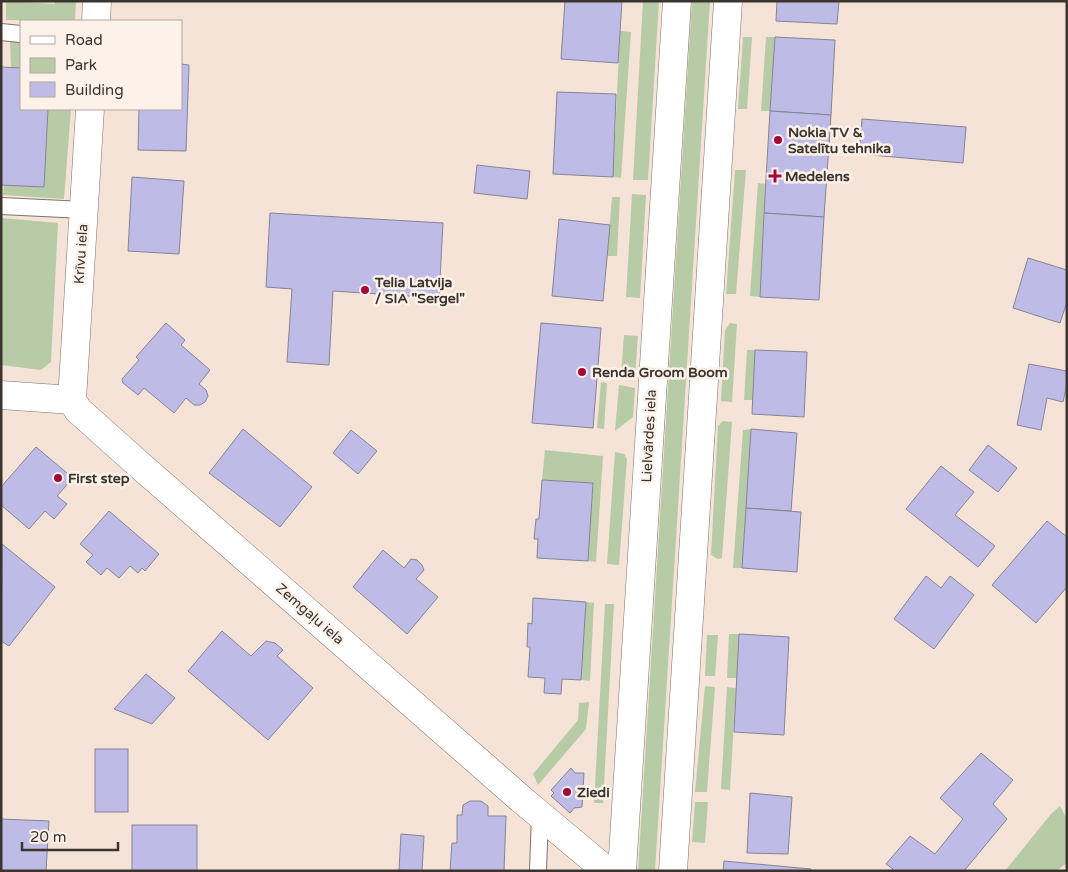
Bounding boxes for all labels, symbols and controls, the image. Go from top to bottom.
legend [20,20,182,110]
text: Road [65,31,103,49]
text: Park [65,56,97,74]
text: Building [65,81,124,99]
place label: Nokia TV & Satelītu tehnika [788,124,891,157]
marker: Nokia TV & Satelītu tehnika [772,134,784,146]
place label: Medelens [785,168,850,185]
marker: Medelens [769,170,781,182]
street label: Krīvu iela [70,223,92,285]
place label: Telia Latvija / SIA "Sergel" [374,274,465,307]
marker: Telia Latvija / SIA "Sergel" [359,284,371,296]
place label: Renda Groom Boom [592,364,728,381]
marker: Renda Groom Boom [576,366,588,378]
street label: Lielvārdes iela [638,389,660,483]
place label: First step [68,470,130,487]
marker: First step [52,472,64,484]
street label: Zemgaļu iela [272,580,348,648]
place label: Ziedi [577,784,610,801]
marker: Ziedi [561,786,573,798]
scale bar [22,820,119,852]
text: 20 m [30,828,67,846]

